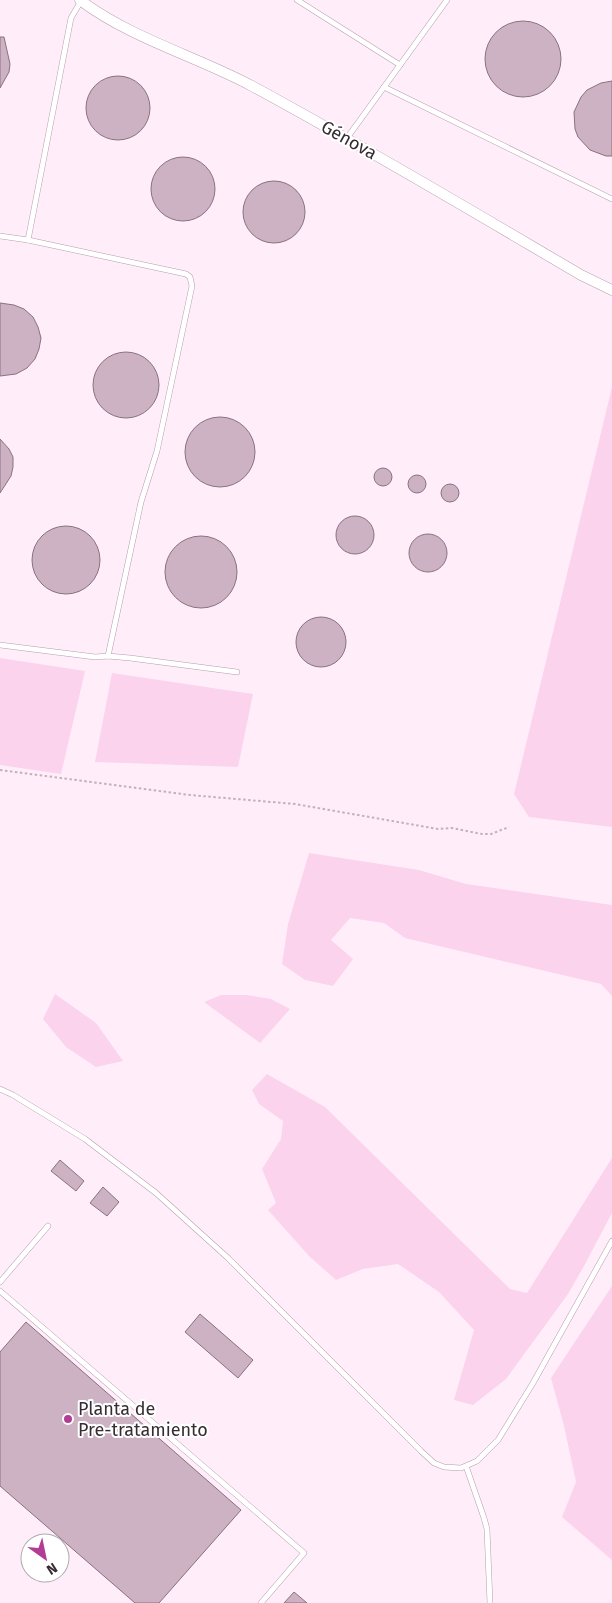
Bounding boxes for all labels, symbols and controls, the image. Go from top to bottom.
street label: Génova [317,116,381,164]
place label: Planta de Pre-tratamiento [78,1398,208,1441]
marker: Planta de Pre-tratamiento [62,1413,74,1425]
north arrow [20,1533,70,1583]
text: N [43,1559,60,1578]

